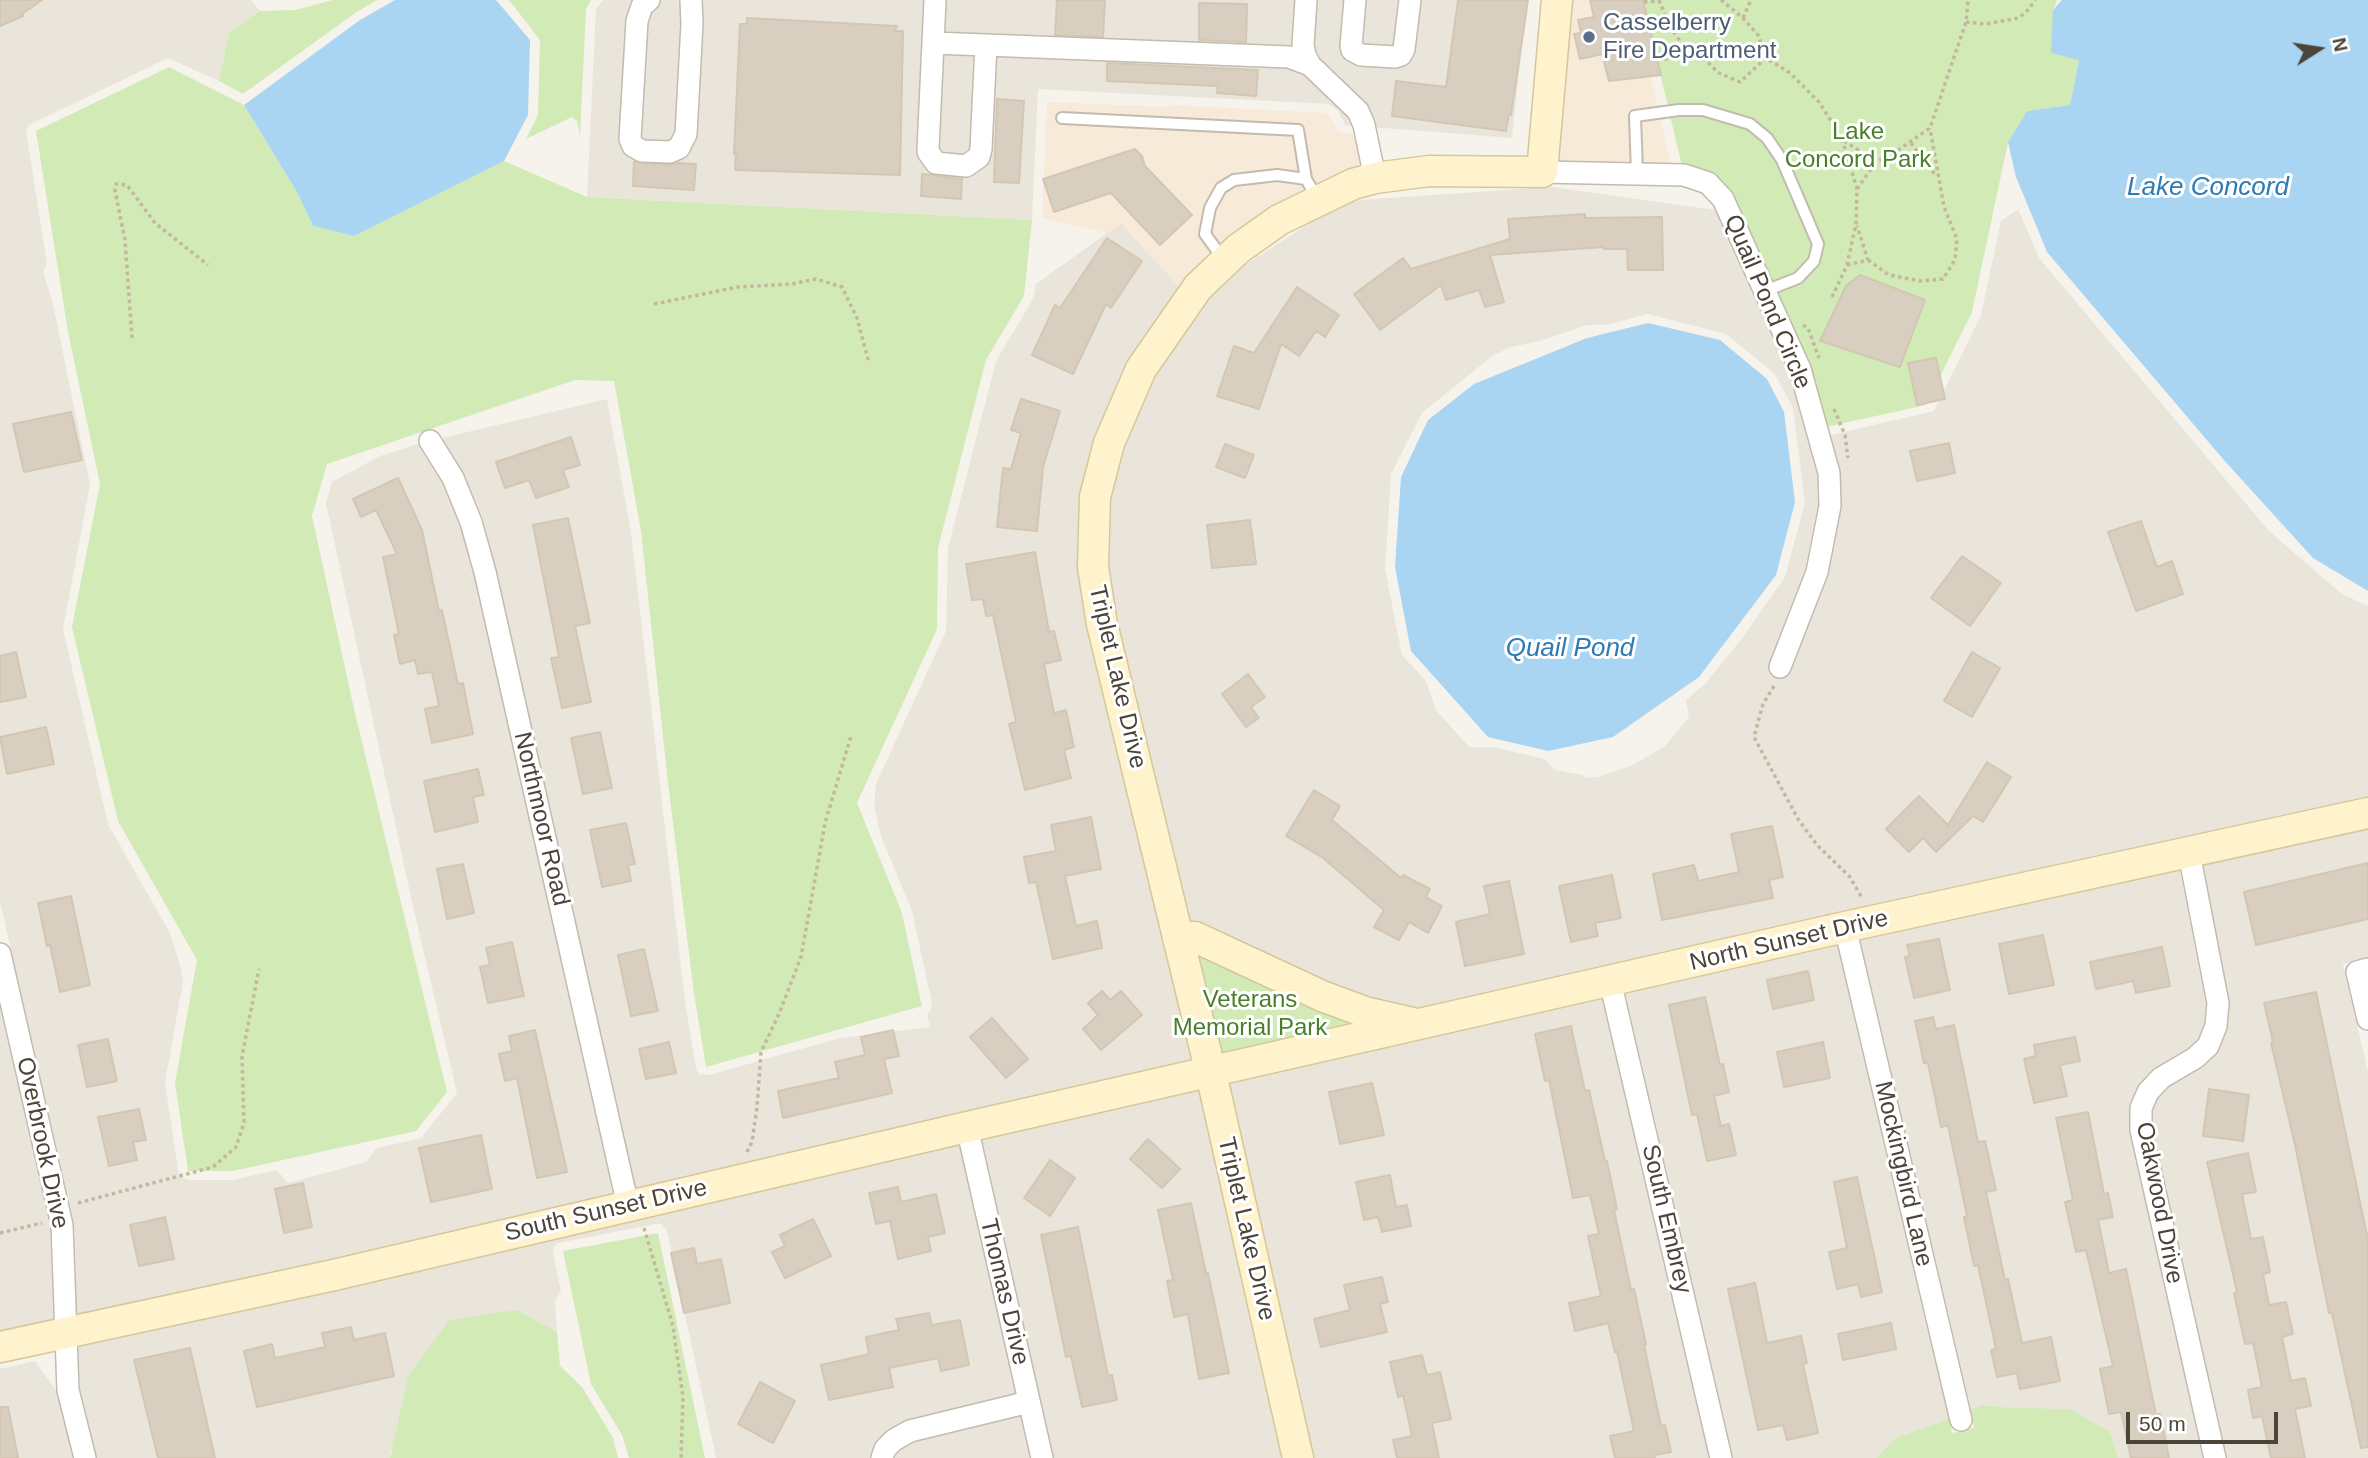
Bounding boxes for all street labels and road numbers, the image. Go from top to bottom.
street label: Quail Pond Circle [1717,210,1817,394]
street label: Triplet Lake Drive [1082,583,1152,771]
street label: Northmoor Road [507,729,575,909]
street label: North Sunset Drive [1687,904,1891,978]
street label: Overbrook Drive [10,1055,74,1231]
street label: Mockingbird Lane [1868,1078,1938,1270]
street label: Oakwood Drive [2129,1120,2189,1286]
street label: Triplet Lake Drive [1211,1135,1281,1323]
street label: South Embrey [1635,1142,1697,1296]
street label: South Sunset Drive [502,1174,710,1248]
street label: Thomas Drive [973,1216,1035,1368]

